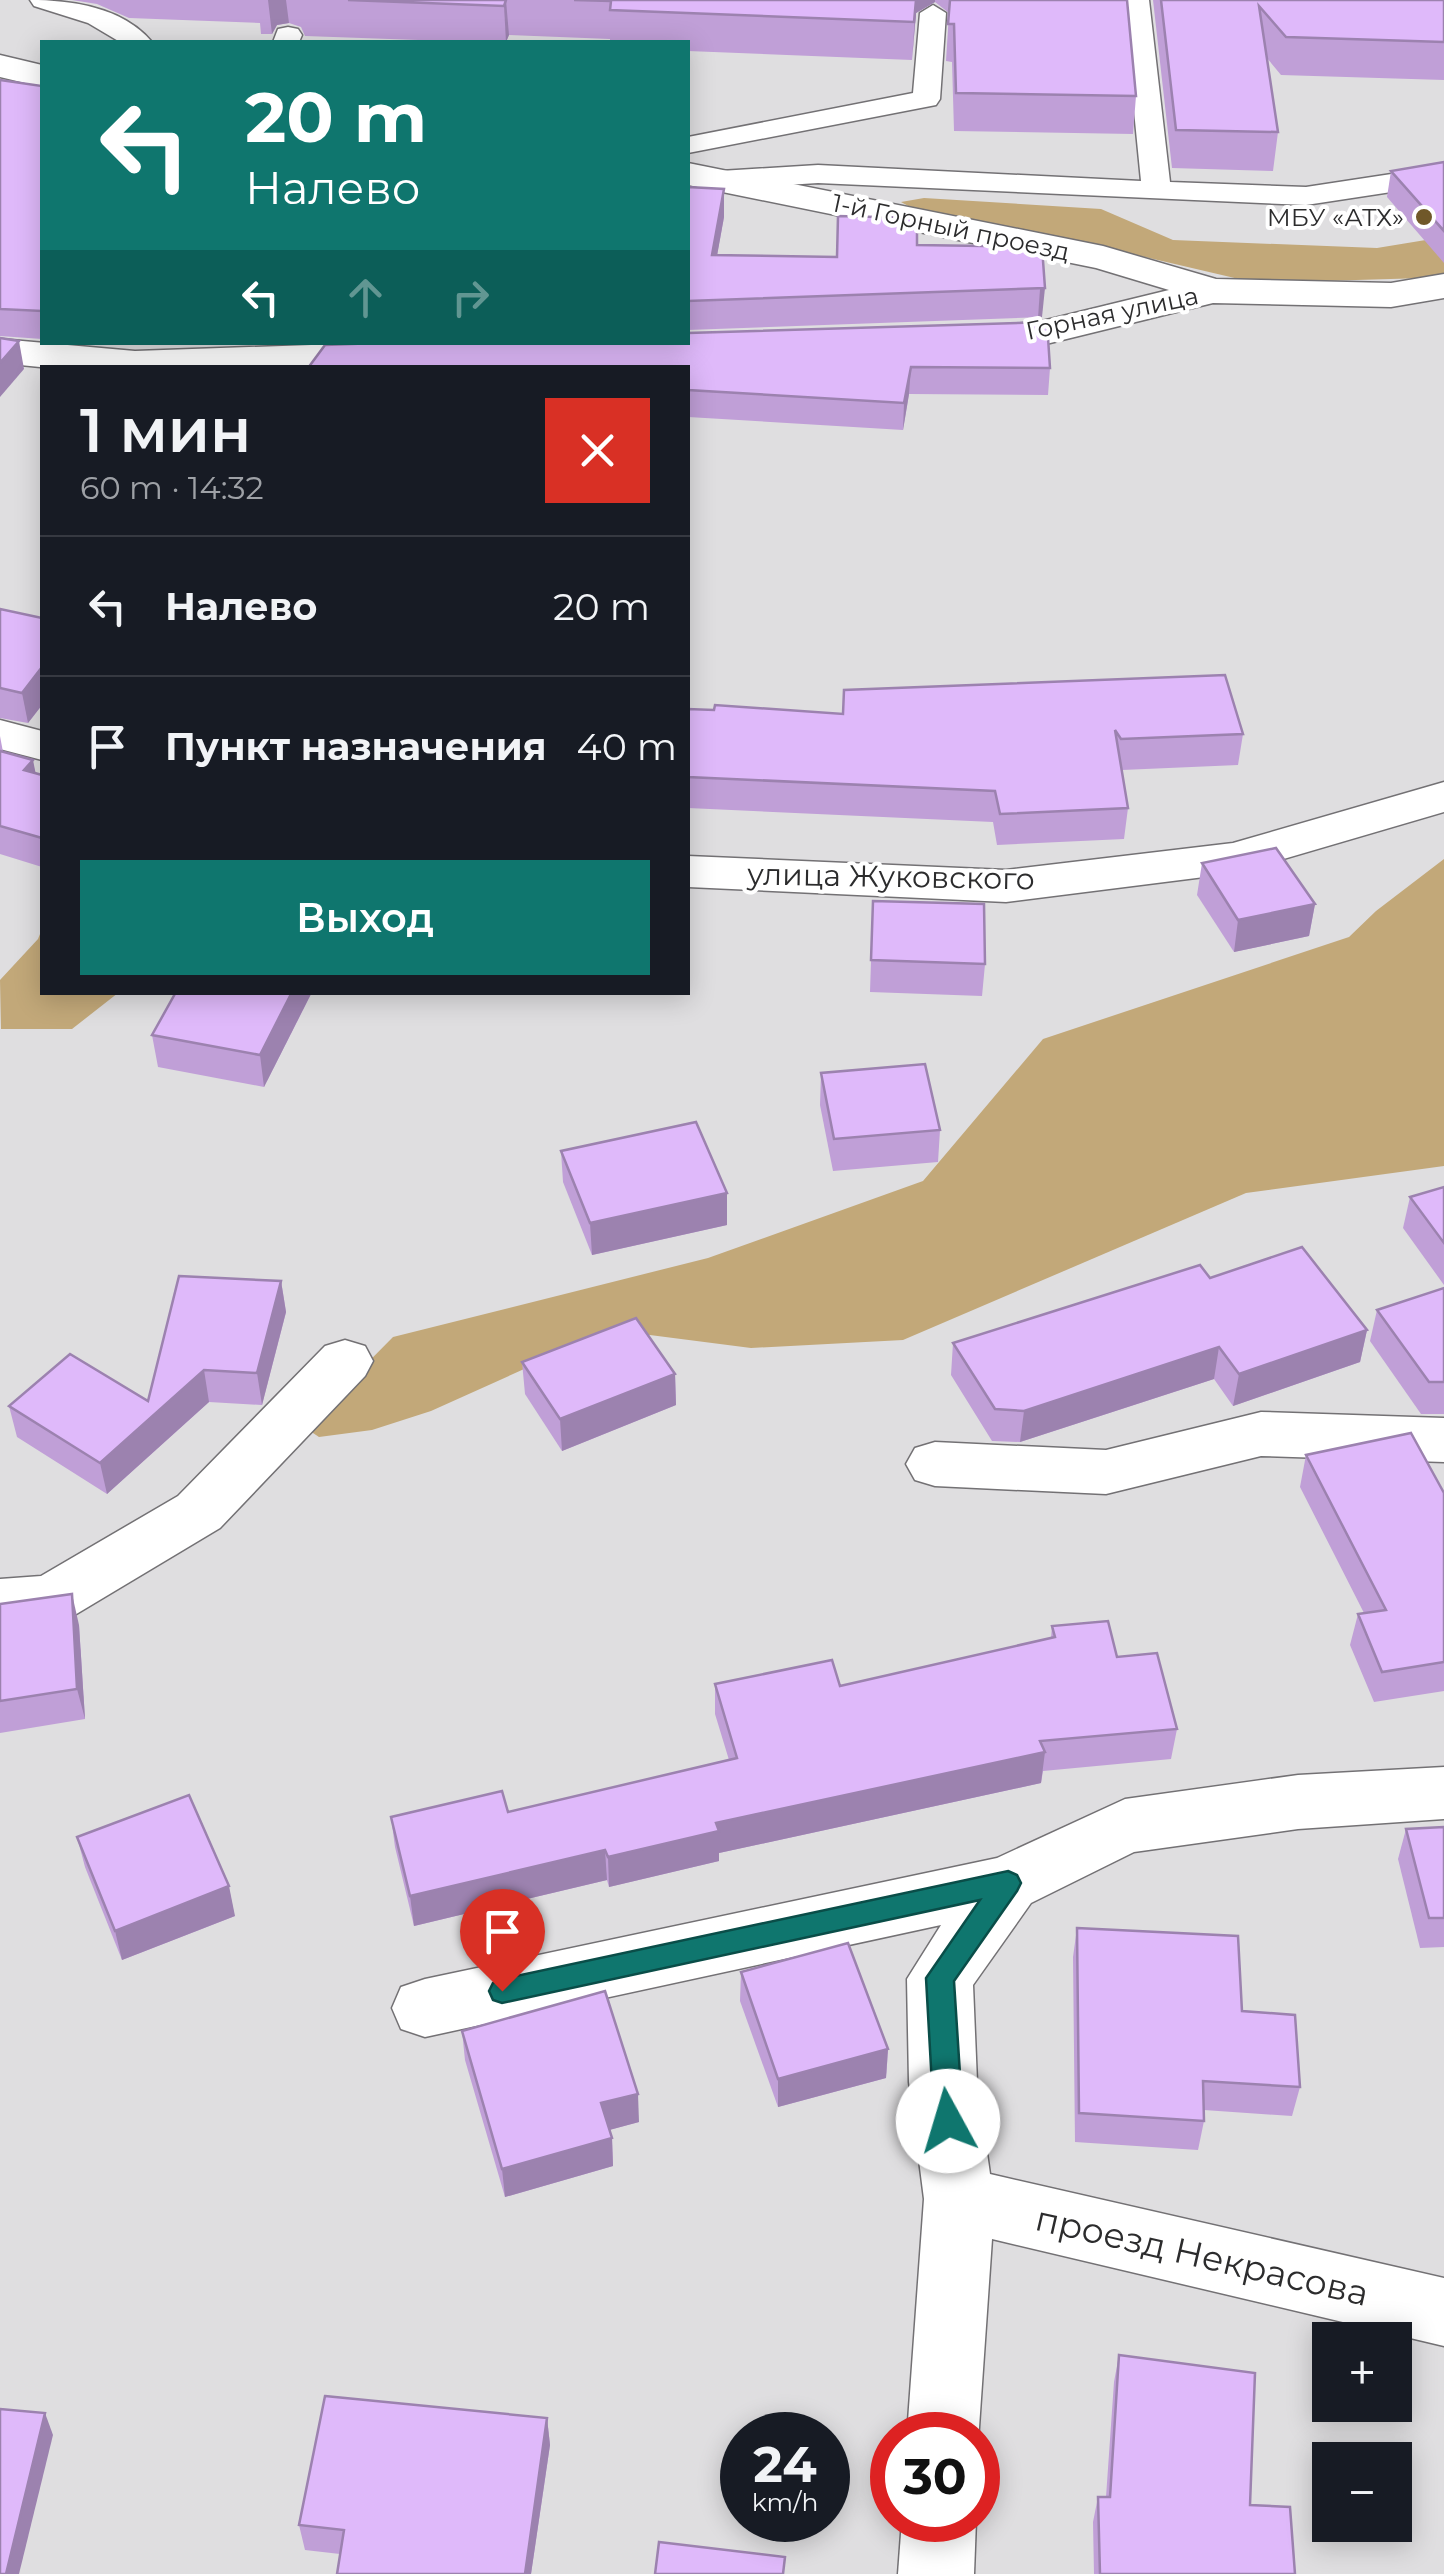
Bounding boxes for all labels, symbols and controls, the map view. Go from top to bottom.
text: 20 m [245,74,427,160]
icon: left [80,80,210,210]
text: Налево [245,160,420,215]
street label: 1-й Горный проезд [830,187,1072,267]
place label: МБУ «АТХ» [1267,202,1404,232]
marker: МБУ «АТХ» [1413,206,1435,228]
icon: left [233,270,288,325]
icon: ahead [338,270,393,325]
icon: right [443,270,498,325]
street label: Горная улица [1023,280,1201,346]
text: 1 мин [80,394,251,467]
button: close [545,398,650,503]
text: 60 m · 14:32 [80,468,264,507]
icon: left [80,579,135,634]
text: Налево [165,583,317,630]
text: 20 m [553,583,650,630]
icon: arrive [80,719,135,774]
text: Пункт назначения [165,723,547,770]
text: 40 m [577,723,677,770]
street label: улица Жуковского [746,855,1035,898]
button: Выход [80,860,650,975]
pin [460,1889,545,1992]
icon: arrive [475,1904,530,1959]
position arrow [896,2069,1000,2173]
street label: проезд Некрасова [1031,2196,1373,2315]
map controls [1312,2322,1412,2542]
button: + [1312,2322,1412,2422]
speed limit sign: 30 [870,2412,1000,2542]
text: 24 [753,2434,817,2495]
button: − [1312,2442,1412,2542]
text: km/h [752,2487,818,2517]

